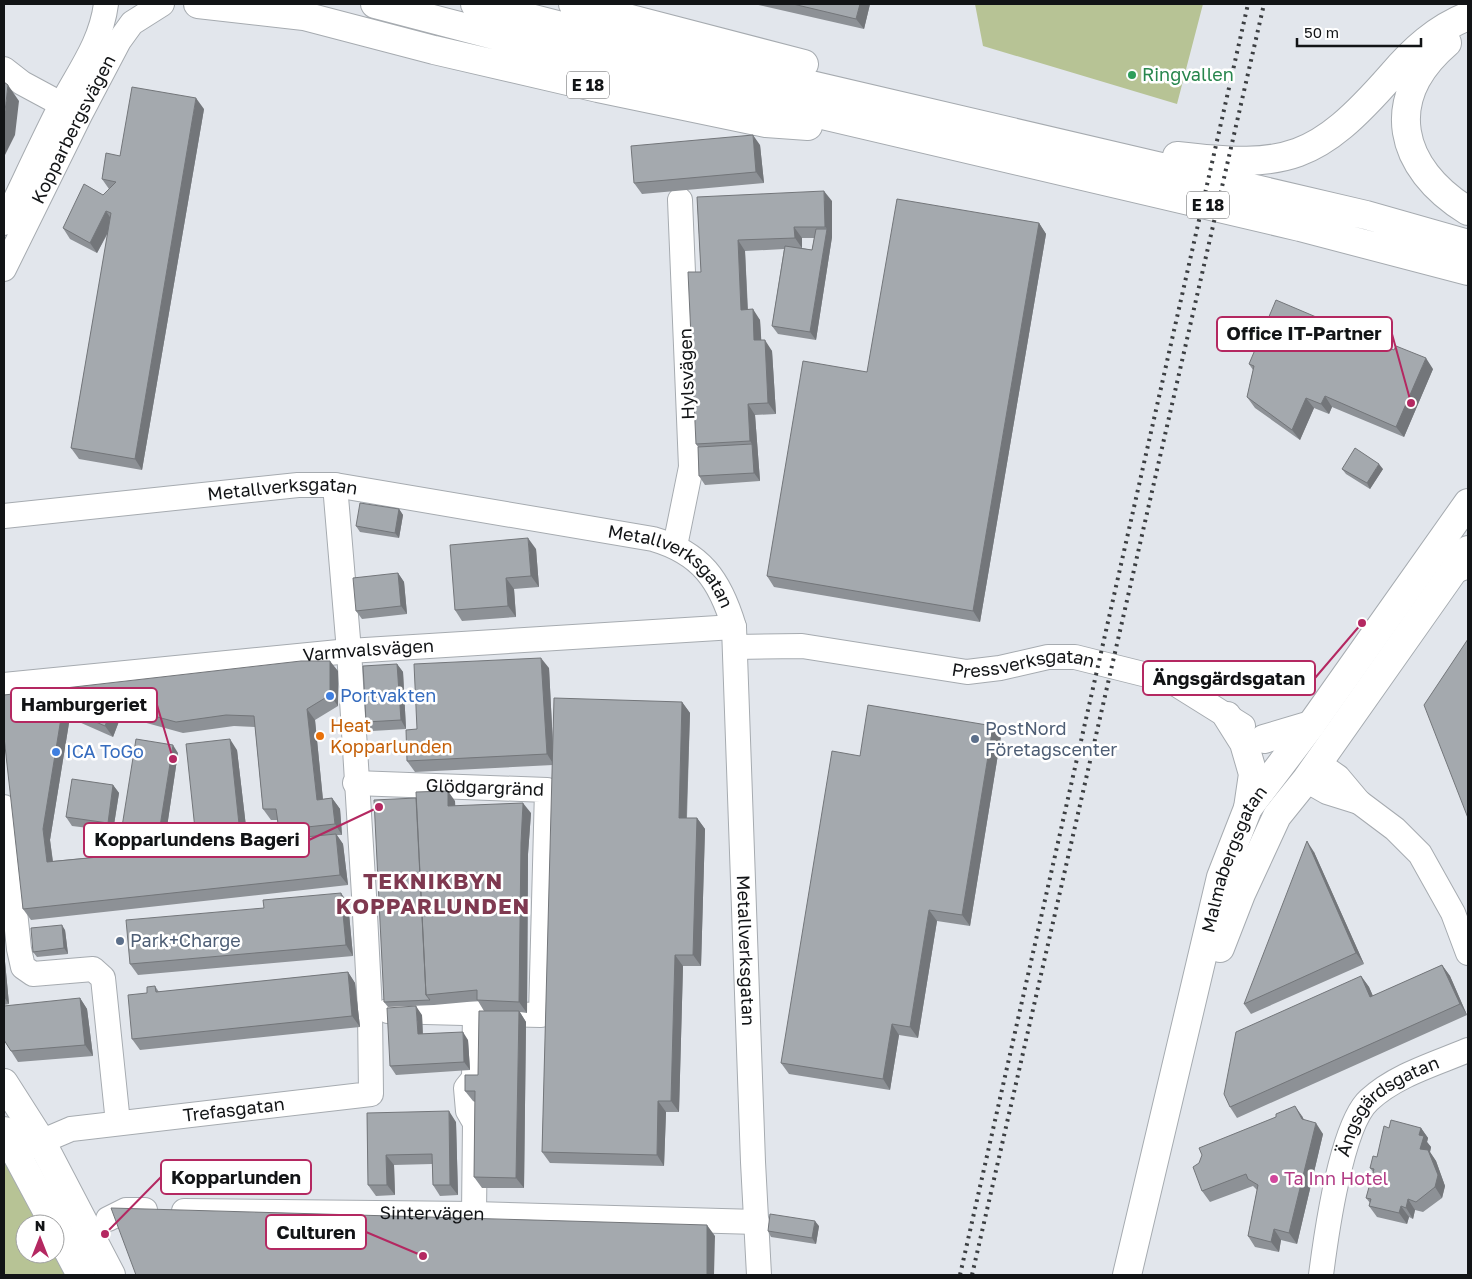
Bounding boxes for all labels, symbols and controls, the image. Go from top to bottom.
scale bar [1297,15,1421,47]
text: 50 m [1304,23,1339,41]
street label: Kopparbergsvägen [26,51,120,207]
place label: Ringvallen [1142,63,1234,85]
marker: Ringvallen [1126,69,1138,81]
road number: E 18 [567,72,609,98]
road number: E 18 [1187,192,1229,218]
callout: Office IT-Partner [1217,317,1392,351]
text: Office IT-Partner [1226,321,1382,344]
street label: Hylsvägen [673,328,699,420]
street label: Metallverksgatan [206,473,360,504]
street label: Metallverksgatan [606,520,738,611]
street label: Varmvalsvägen [302,634,434,665]
street label: Pressverksgatan [950,645,1097,682]
callout: Ängsgärdsgatan [1143,661,1315,695]
text: Ängsgärdsgatan [1153,666,1305,689]
place label: Portvakten [340,684,436,706]
callout: Hamburgeriet [11,688,157,722]
marker: Portvakten [324,690,336,702]
text: Hamburgeriet [21,692,148,715]
place label: Heat Kopparlunden [330,714,453,757]
place label: PostNord Företagscenter [985,717,1117,760]
marker: Heat Kopparlunden [314,730,326,742]
marker: PostNord Företagscenter [969,733,981,745]
place label: ICA ToGo [66,740,144,762]
marker: ICA ToGo [50,746,62,758]
street label: Glödgargränd [425,774,545,800]
street label: Malmabergsgatan [1196,781,1271,935]
callout: Kopparlundens Bageri [84,823,309,857]
text: Kopparlundens Bageri [94,827,300,850]
district label: TEKNIKBYN KOPPARLUNDEN [336,867,530,919]
street label: Metallverksgatan [733,875,760,1026]
place label: Park+Charge [130,929,241,951]
marker: Park+Charge [114,935,126,947]
street label: Ängsgärdsgatan [1331,1051,1442,1159]
street label: Trefasgatan [182,1092,286,1126]
callout: Kopparlunden [161,1160,311,1194]
text: Kopparlunden [171,1165,301,1188]
place label: Ta Inn Hotel [1284,1167,1389,1189]
marker: Ta Inn Hotel [1268,1173,1280,1185]
street label: Sintervägen [379,1201,485,1224]
north arrow [15,1214,65,1264]
callout: Culturen [266,1215,366,1249]
text: N [35,1217,45,1234]
text: Culturen [276,1220,356,1243]

